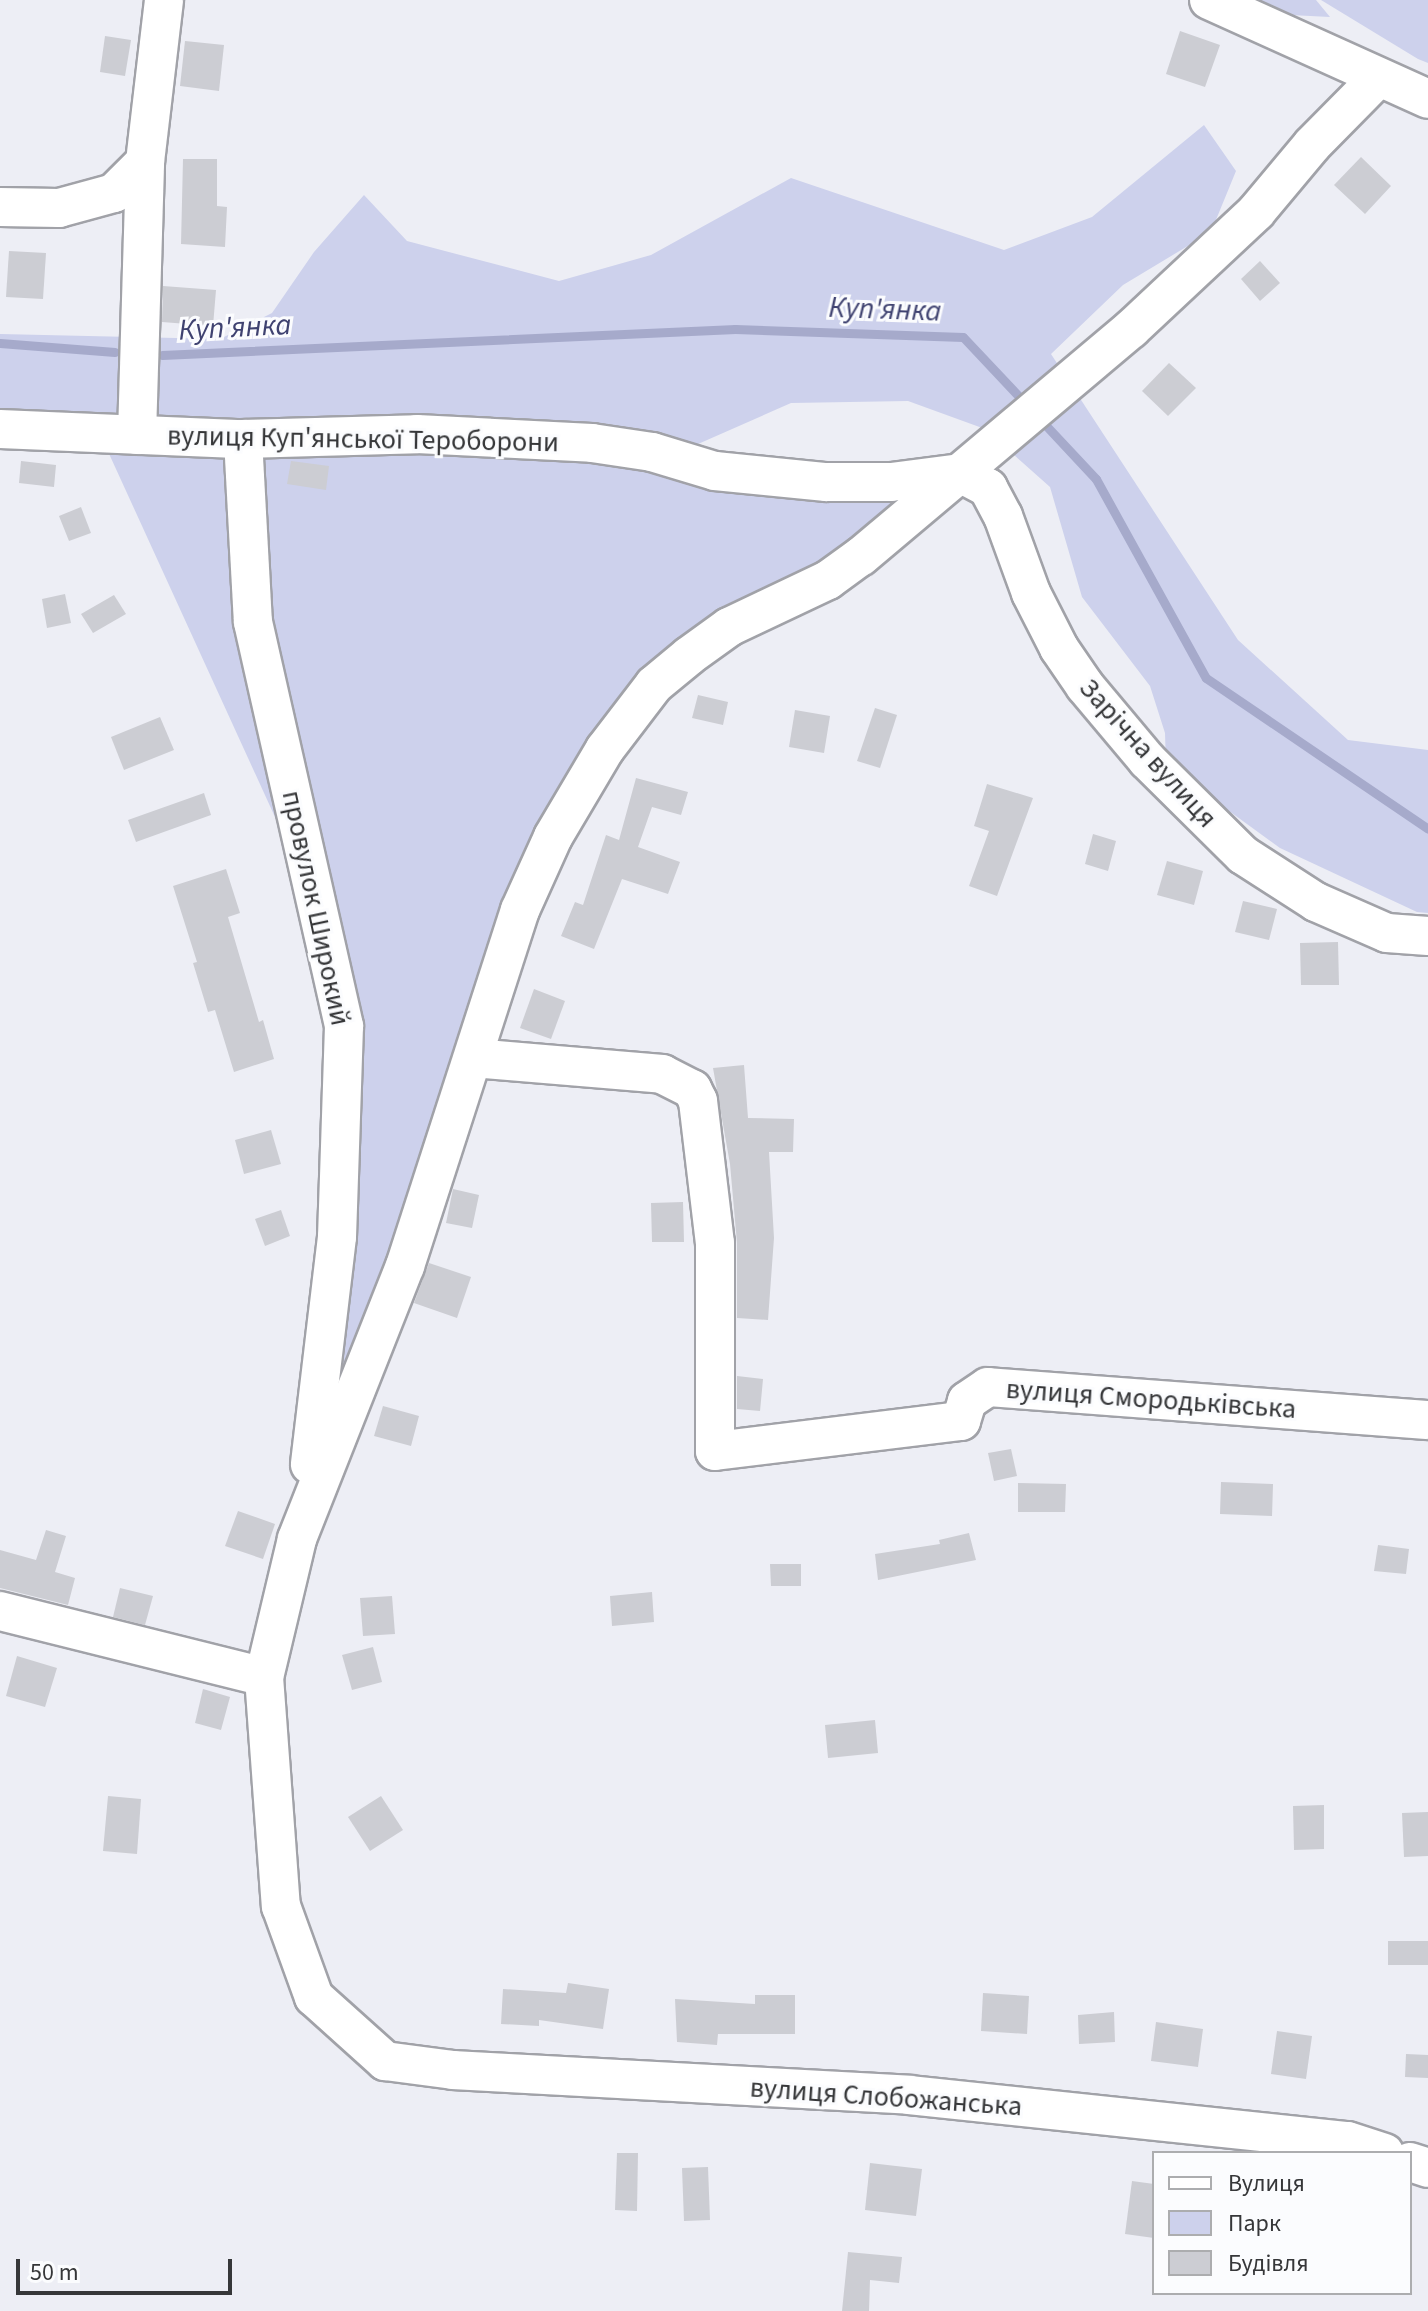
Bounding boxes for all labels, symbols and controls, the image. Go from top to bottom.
water label: Куп'янка [828,290,942,330]
water label: Куп'янка [178,307,292,349]
street label: вулиця Куп'янської Тероборони [167,419,559,459]
street label: Зарічна вулиця [1072,671,1224,835]
street label: провулок Широкий [275,787,357,1029]
street label: вулиця Смородьківська [1005,1372,1297,1426]
street label: вулиця Слобожанська [749,2071,1023,2123]
legend [1152,2151,1412,2295]
text: Вулиця [1228,2166,1305,2201]
text: Парк [1228,2206,1281,2241]
scale bar [20,2243,236,2293]
text: Будівля [1228,2246,1309,2281]
text: 50 m [30,2255,79,2290]

